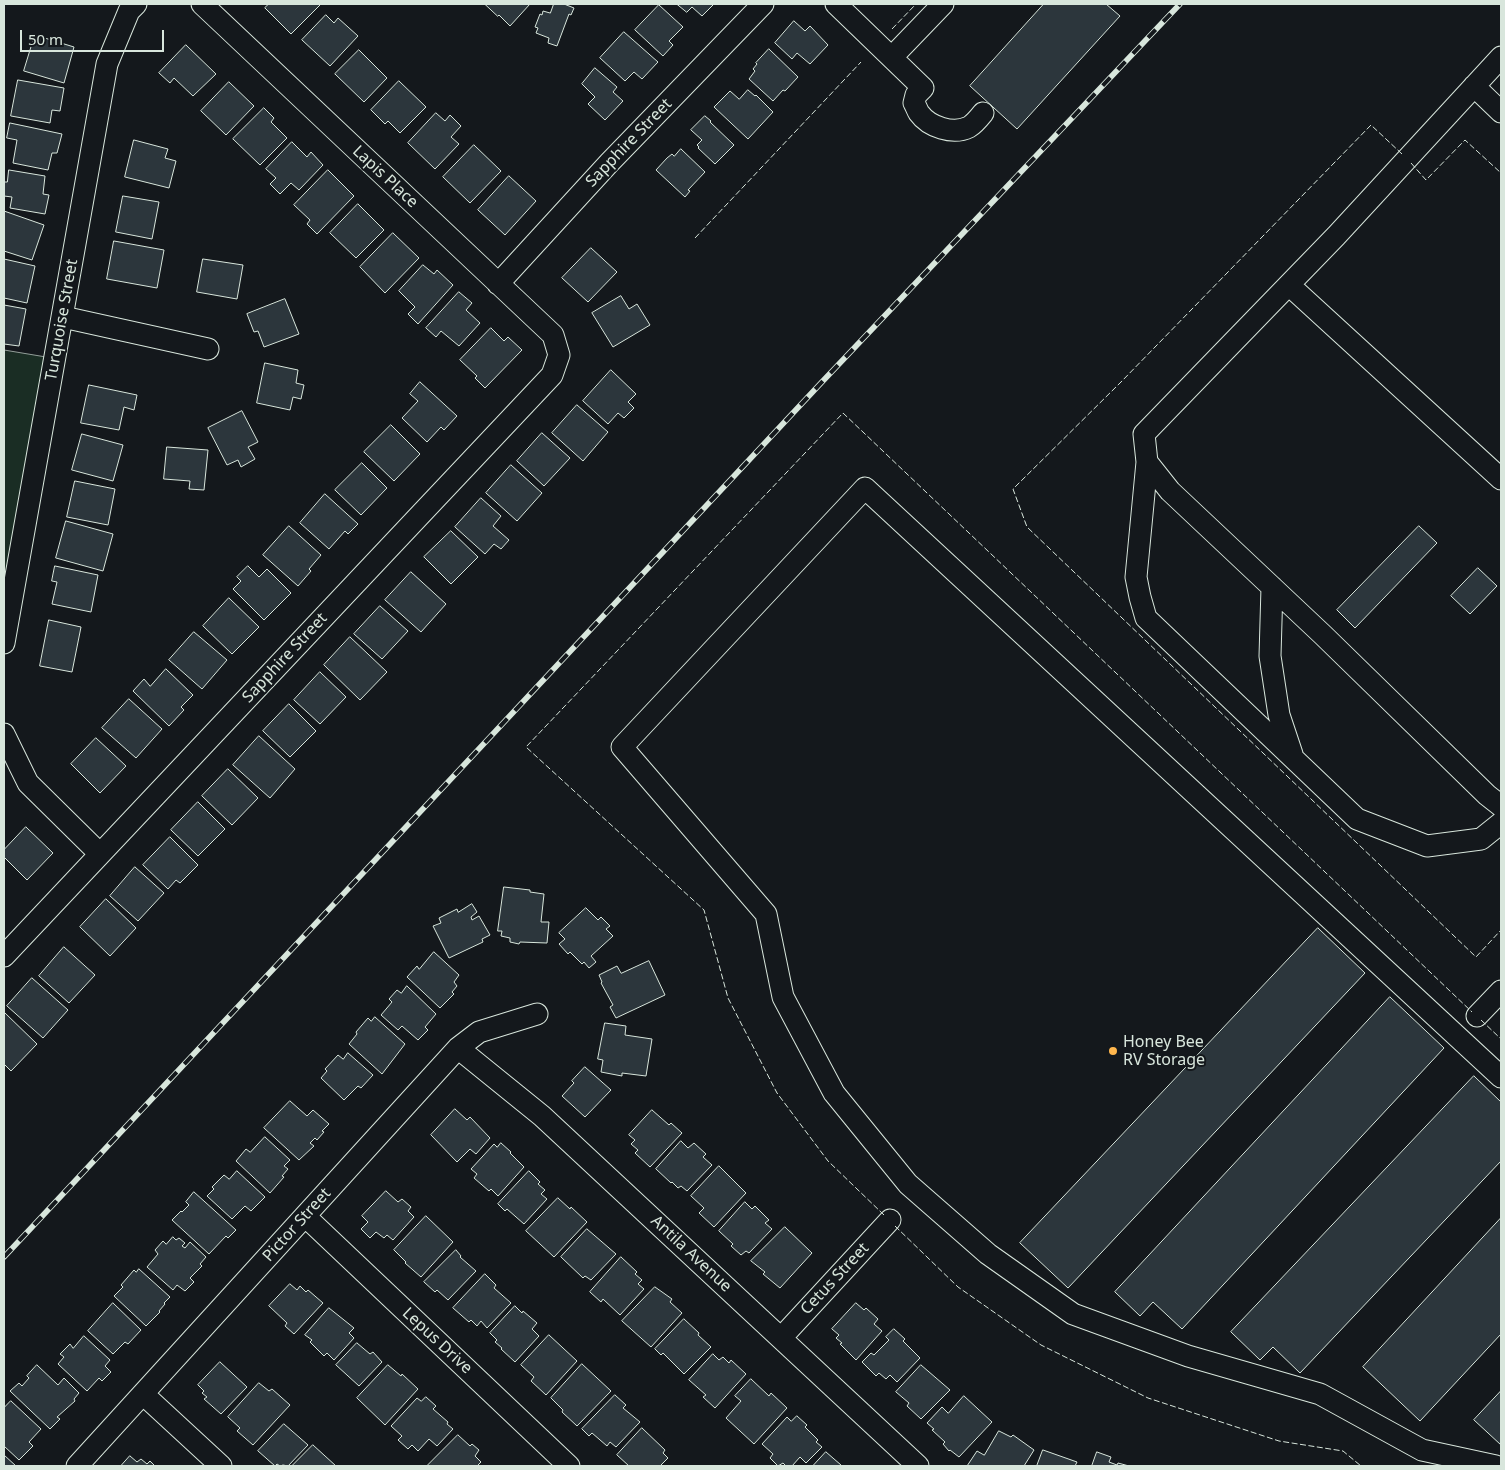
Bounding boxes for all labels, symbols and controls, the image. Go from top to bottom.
scale bar [22,20,166,52]
text: 50 m [28,29,63,49]
street label: Sapphire Street [582,95,676,191]
street label: Lapis Place [348,142,422,212]
street label: Turquoise Street [42,258,82,382]
street label: Sapphire Street [239,609,331,707]
place label: Honey Bee RV Storage [1123,1032,1205,1070]
marker: Honey Bee RV Storage [1107,1045,1119,1057]
street label: Pictor Street [259,1184,335,1266]
street label: Antila Avenue [647,1212,735,1296]
street label: Cetus Street [797,1239,873,1319]
street label: Lepus Drive [398,1304,476,1378]

